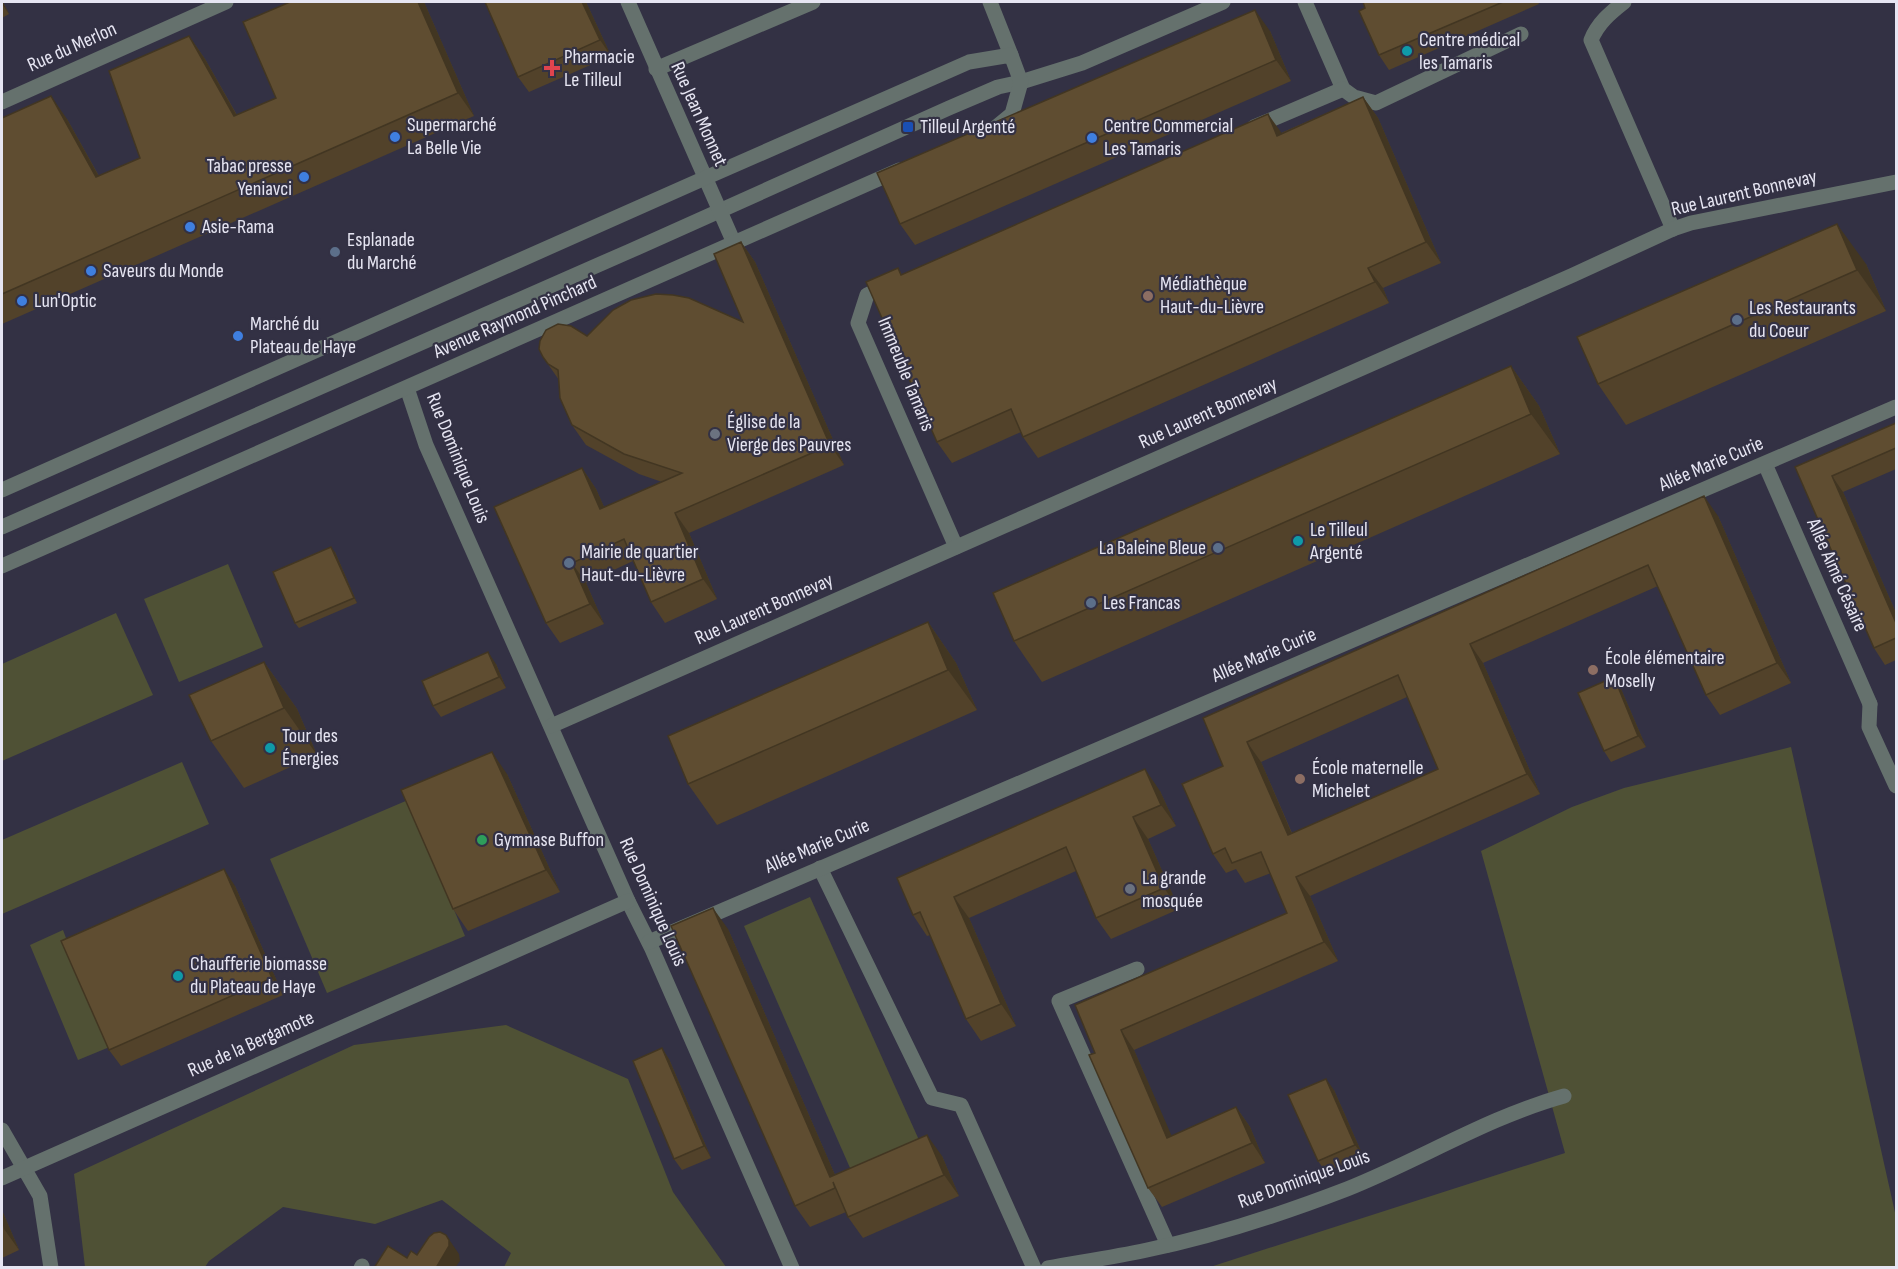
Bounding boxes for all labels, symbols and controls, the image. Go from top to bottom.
street label: Rue du Merlon [24,17,120,77]
place label: Centre médical les Tamaris [1419,28,1520,75]
marker: Centre médical les Tamaris [1400,44,1414,58]
place label: Pharmacie Le Tilleul [564,45,635,92]
street label: Rue Jean Monnet [665,58,733,170]
marker: Pharmacie Le Tilleul [545,61,559,75]
place label: Supermarché La Belle Vie [407,113,497,160]
place label: Centre Commercial Les Tamaris [1104,114,1233,161]
place label: Tilleul Argenté [920,115,1015,139]
marker: Tilleul Argenté [901,120,915,134]
marker: Supermarché La Belle Vie [388,130,402,144]
marker: Centre Commercial Les Tamaris [1085,131,1099,145]
place label: Tabac presse Yeniavci [206,154,292,201]
street label: Rue Laurent Bonnevay [1669,165,1819,221]
marker: Tabac presse Yeniavci [297,170,311,184]
place label: Asie-Rama [201,215,274,239]
marker: Asie-Rama [183,220,197,234]
place label: Esplanade du Marché [347,228,416,275]
marker: Esplanade du Marché [328,245,342,259]
place label: Saveurs du Monde [103,259,224,283]
marker: Saveurs du Monde [84,264,98,278]
street label: Avenue Raymond Pinchard [429,270,600,364]
place label: Médiathèque Haut-du-Lièvre [1160,272,1264,319]
place label: Lun'Optic [34,289,97,313]
marker: Médiathèque Haut-du-Lièvre [1141,289,1155,303]
marker: Lun'Optic [15,294,29,308]
place label: Les Restaurants du Coeur [1749,296,1856,343]
place label: Marché du Plateau de Haye [250,312,356,359]
street label: Immeuble Tamaris [872,313,940,435]
marker: Les Restaurants du Coeur [1730,313,1744,327]
marker: Marché du Plateau de Haye [231,329,245,343]
street label: Rue Laurent Bonnevay [1135,372,1281,454]
street label: Rue Dominique Louis [421,389,495,527]
place label: Église de la Vierge des Pauvres [727,410,851,457]
marker: Église de la Vierge des Pauvres [708,427,722,441]
street label: Allée Marie Curie [1654,431,1767,497]
street label: Allée Aimé Césaire [1801,514,1873,635]
place label: Le Tilleul Argenté [1309,518,1368,565]
marker: Le Tilleul Argenté [1291,534,1305,548]
place label: La Baleine Bleue [1099,536,1206,560]
place label: Mairie de quartier Haut-du-Lièvre [581,540,699,587]
marker: La Baleine Bleue [1211,541,1225,555]
marker: Mairie de quartier Haut-du-Lièvre [562,556,576,570]
street label: Rue Laurent Bonnevay [691,568,837,650]
place label: Les Francas [1103,591,1180,615]
marker: Les Francas [1084,596,1098,610]
street label: Allée Marie Curie [1207,622,1320,688]
place label: École élémentaire Moselly [1605,646,1725,693]
marker: École élémentaire Moselly [1586,663,1600,677]
place label: Tour des Énergies [282,724,339,771]
marker: Tour des Énergies [263,741,277,755]
place label: École maternelle Michelet [1312,756,1424,803]
marker: École maternelle Michelet [1293,772,1307,786]
street label: Allée Marie Curie [760,813,873,879]
place label: Gymnase Buffon [494,828,604,852]
marker: Gymnase Buffon [475,833,489,847]
street label: Rue Dominique Louis [614,834,692,970]
place label: La grande mosquée [1142,866,1206,913]
marker: La grande mosquée [1123,882,1137,896]
place label: Chaufferie biomasse du Plateau de Haye [190,952,327,999]
marker: Chaufferie biomasse du Plateau de Haye [171,969,185,983]
street label: Rue de la Bergamote [184,1005,318,1083]
street label: Rue Dominique Louis [1235,1144,1373,1214]

